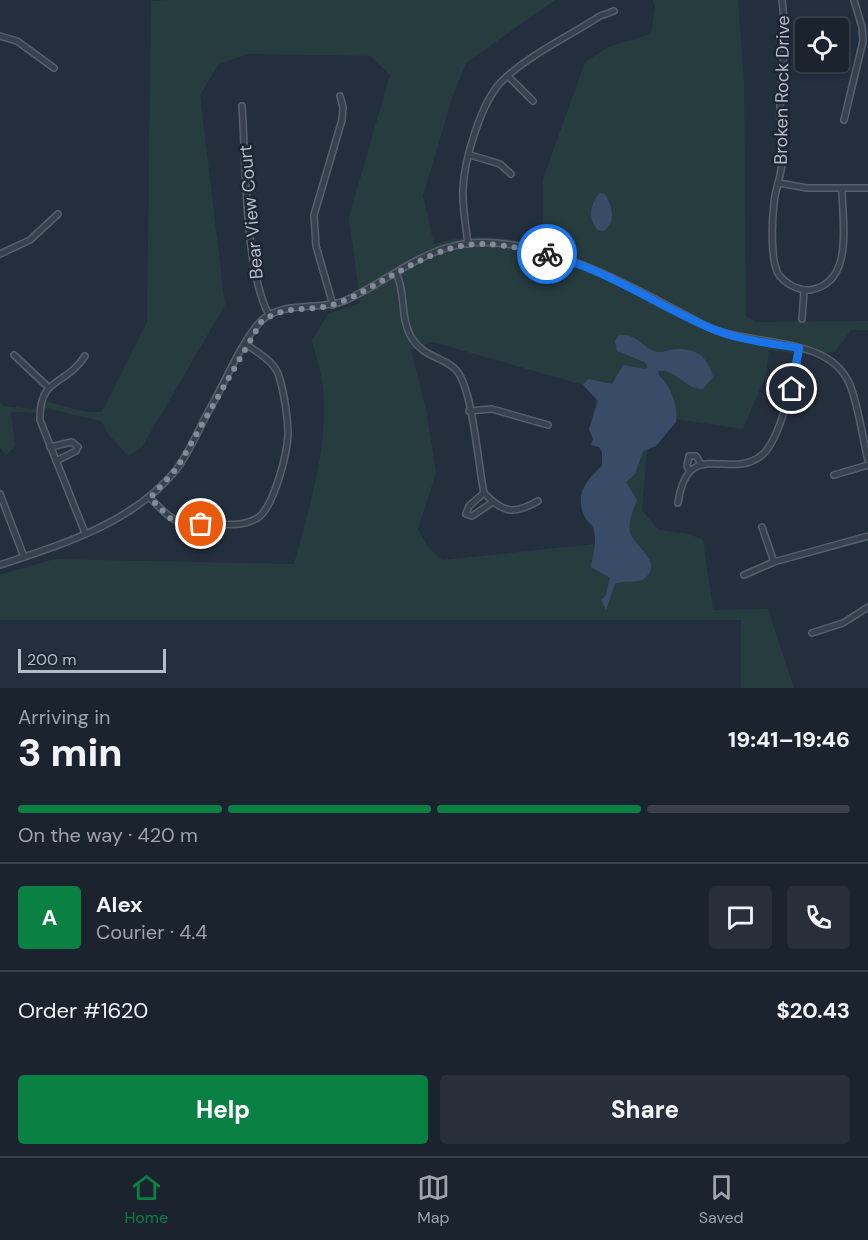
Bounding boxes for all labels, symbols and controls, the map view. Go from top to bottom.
street label: Broken Rock Drive [769,15,795,165]
map controls [795,18,849,72]
button: locate [795,18,849,72]
street label: Bear View Court [233,144,269,280]
courier [517,224,577,284]
icon: bike [531,238,564,271]
pin [766,363,817,414]
icon: home [775,372,808,405]
pin [175,498,226,549]
icon: bag [184,507,217,540]
scale bar [18,646,166,674]
text: 200 m [27,649,76,670]
text: Arriving in [18,704,110,730]
text: 19:41–19:46 [728,725,850,754]
text: 3 min [18,727,123,778]
text: On the way · 420 m [18,822,198,848]
button: chat [709,886,772,949]
button: phone [787,886,850,949]
text: Alex [96,890,143,919]
text: A [42,903,57,932]
text: Courier · 4.4 [96,919,207,945]
text: Order #1620 [18,996,148,1025]
text: $20.43 [776,996,850,1025]
button: Help [18,1075,428,1144]
button: Share [440,1075,850,1144]
tab: Home [124,1171,168,1228]
tab: Map [417,1171,450,1228]
tab: Saved [699,1171,744,1228]

